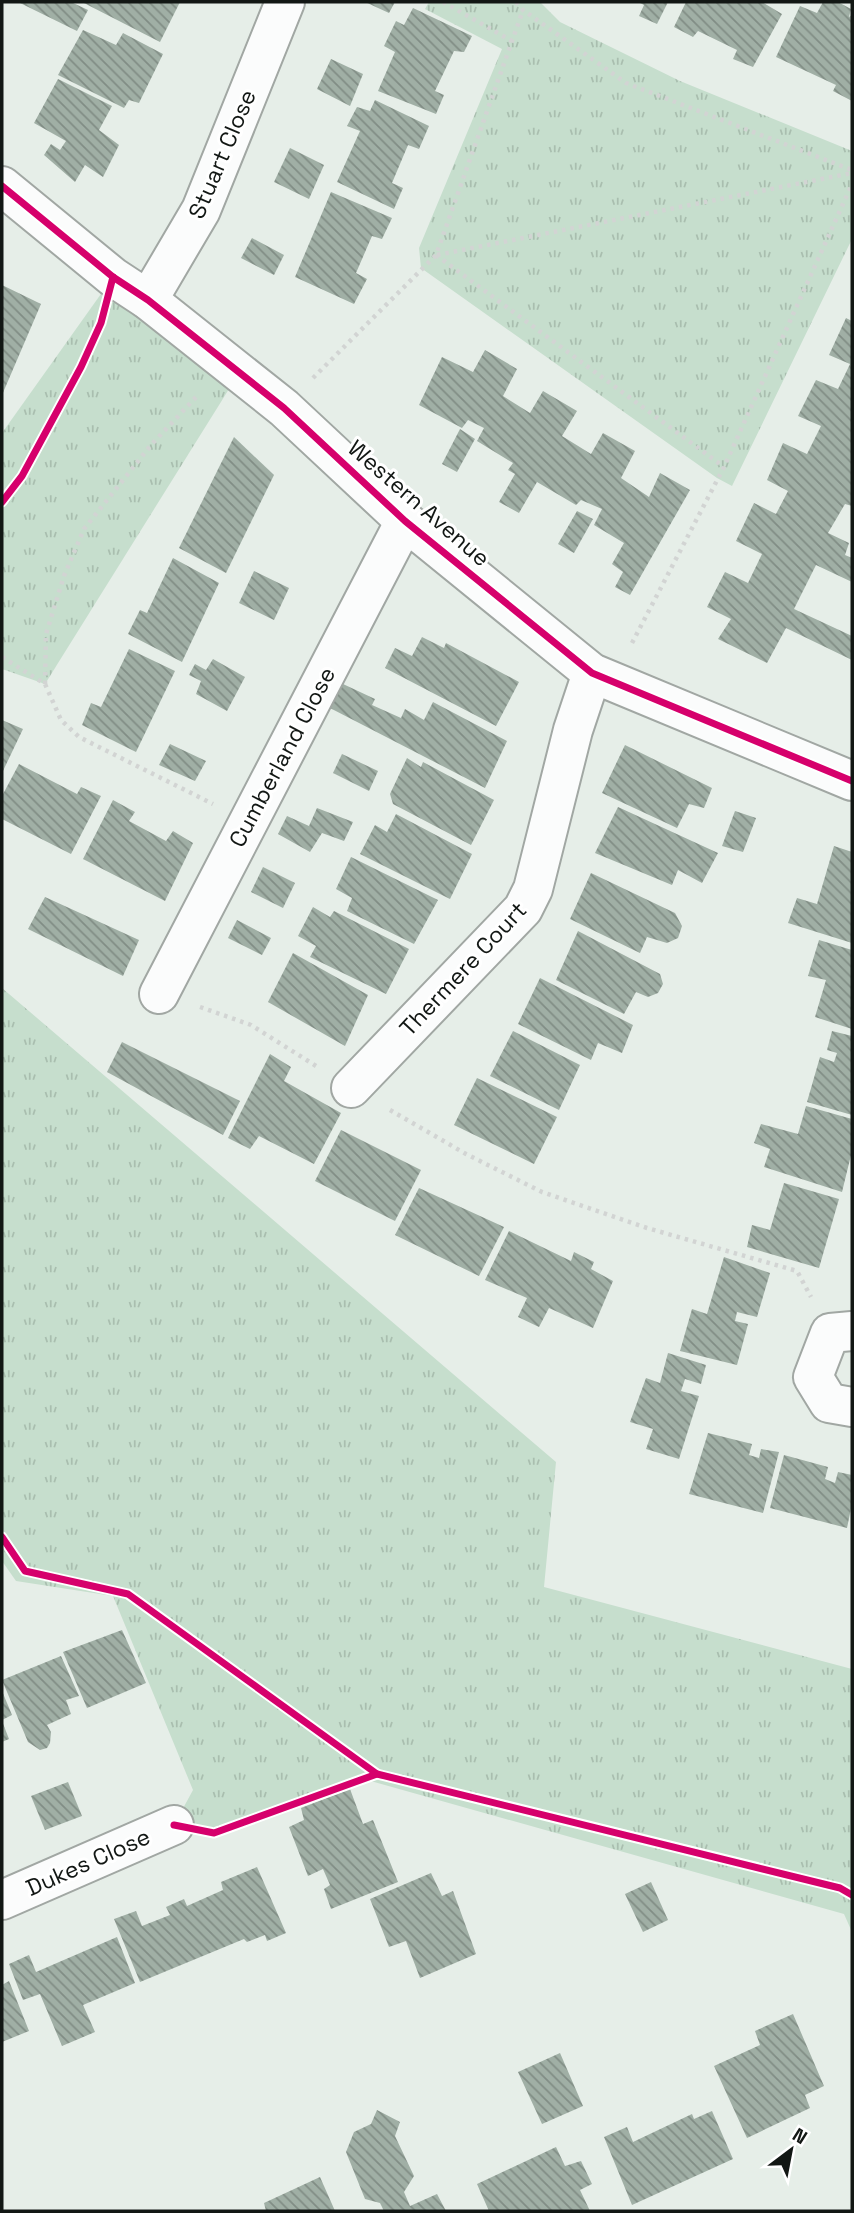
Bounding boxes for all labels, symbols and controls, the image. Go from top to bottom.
street label: Stuart Close [181,85,263,223]
street label: Western Avenue [342,433,496,573]
street label: Cumberland Close [222,662,342,852]
street label: Thermere Court [393,895,533,1043]
street label: Dukes Close [21,1821,155,1903]
north arrow [756,2115,826,2185]
text: N [788,2122,812,2150]

